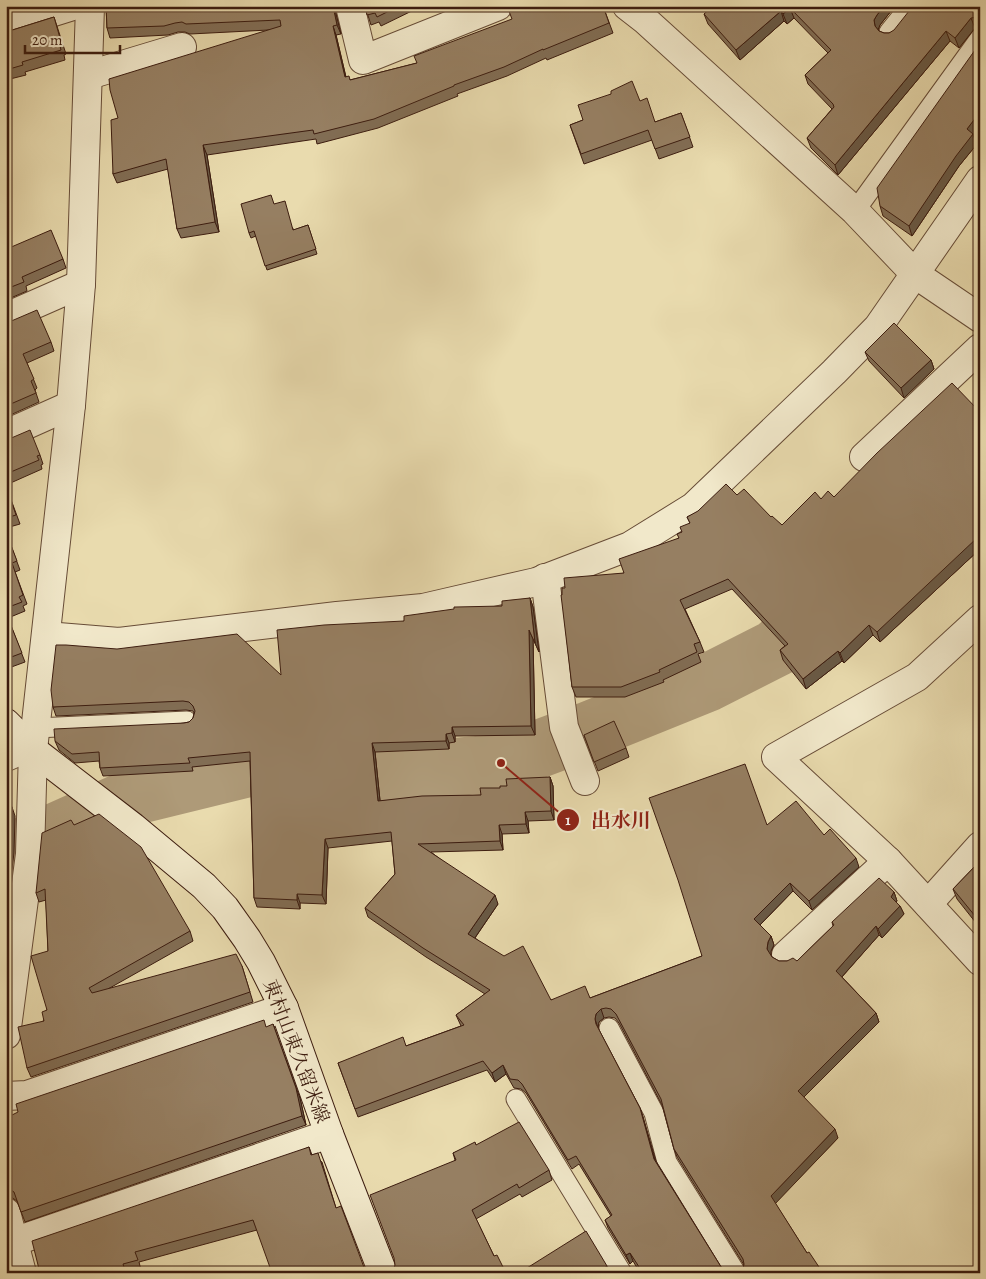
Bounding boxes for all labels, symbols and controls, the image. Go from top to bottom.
scale bar [25,22,120,54]
text: 20 m [32,30,63,50]
callout: 出水川 [556,803,661,838]
text: 出水川 [591,807,651,834]
text: 1 [565,810,571,830]
street label: 東村山東久留米線 [257,976,335,1127]

